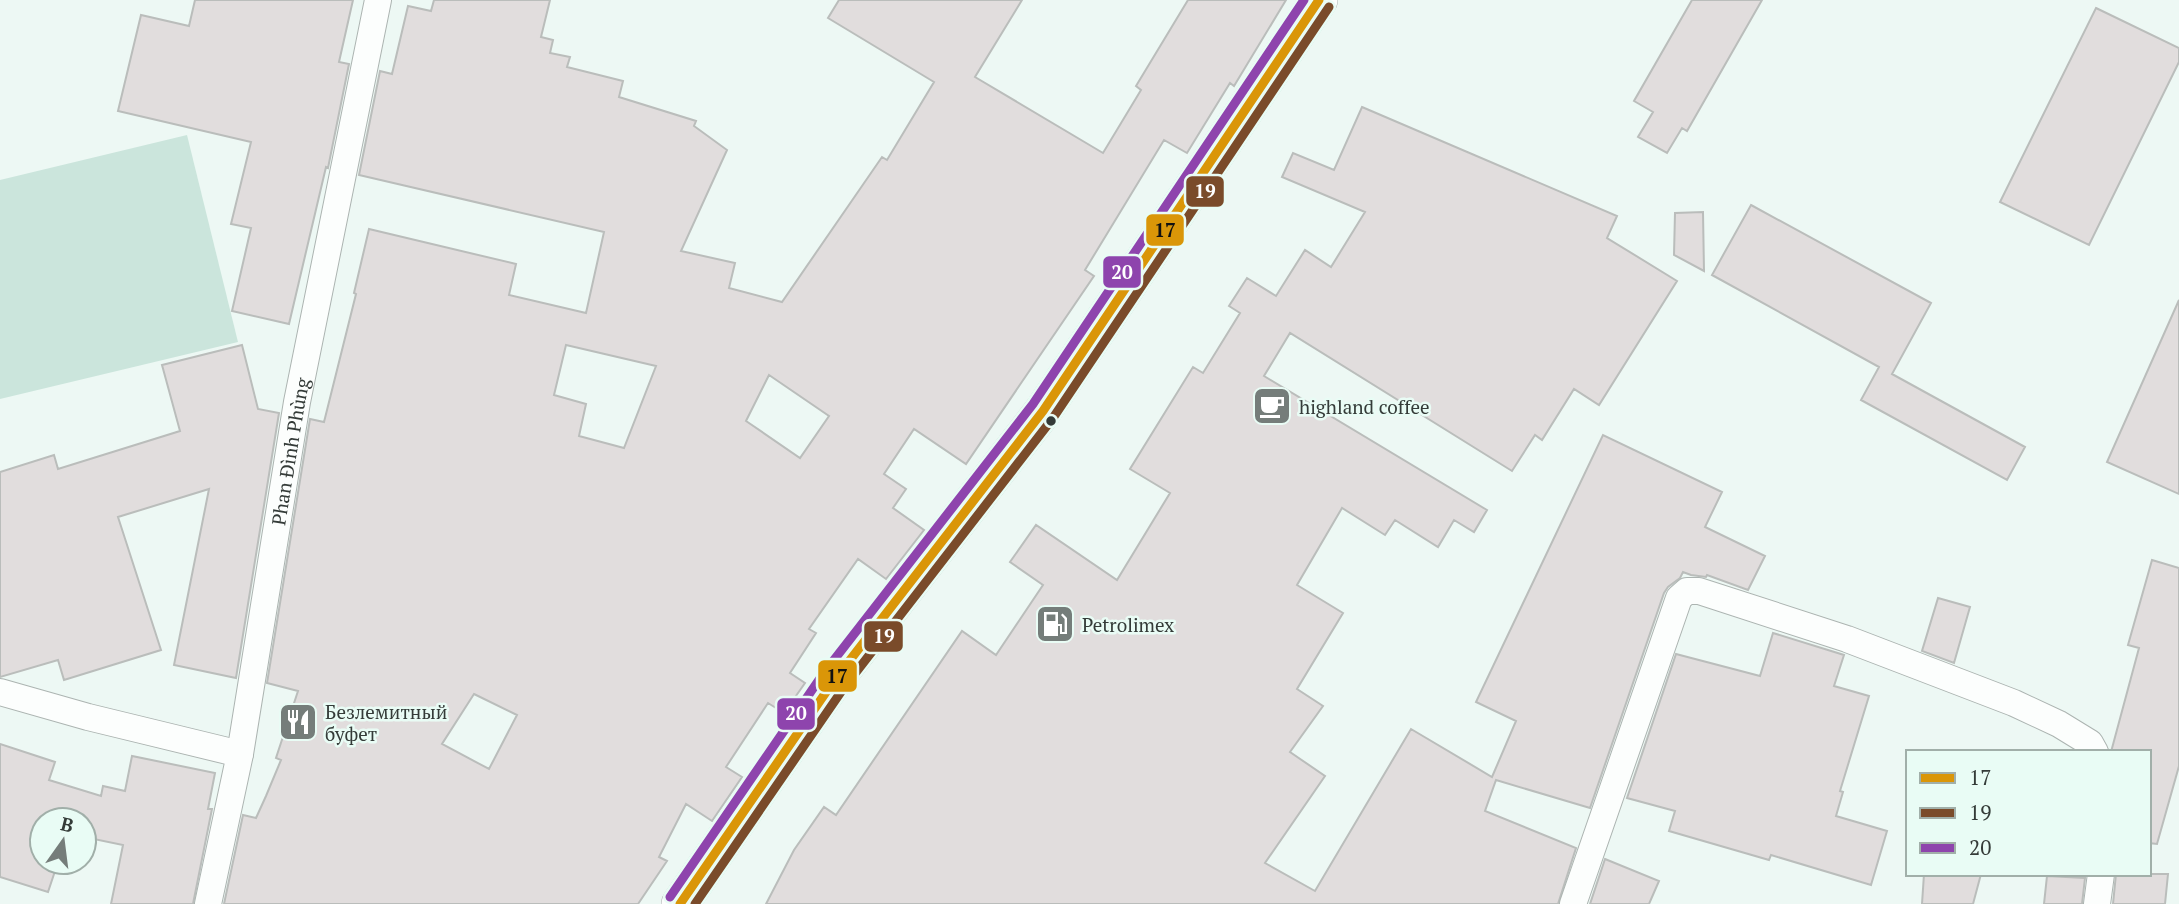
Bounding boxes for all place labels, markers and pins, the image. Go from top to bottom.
cafe icon: highland coffee [1251,385,1293,427]
place label: highland coffee [1299,394,1430,419]
unlabelled marker [1044,414,1058,428]
fuel station icon: Petrolimex [1034,603,1076,645]
place label: Petrolimex [1082,612,1174,637]
place label: Безлемитный буфет [325,699,447,746]
restaurant icon: Безлемитный буфет [277,701,319,743]

